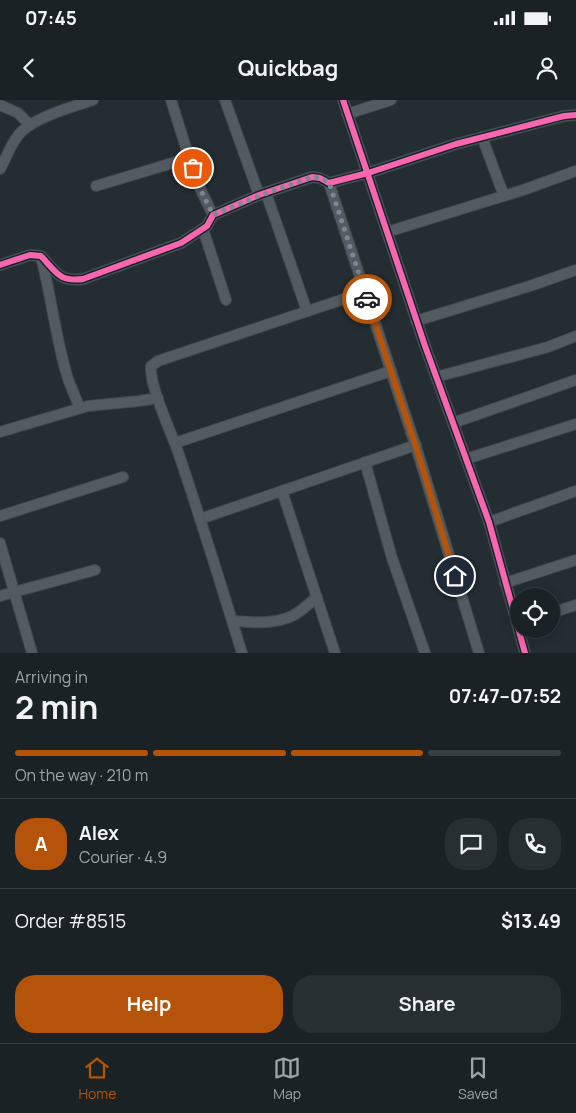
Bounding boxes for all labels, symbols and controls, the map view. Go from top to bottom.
text: 07:45 [25,5,77,31]
text: Quickbag [238,53,338,83]
icon: back [15,54,43,82]
icon: person [533,54,561,82]
pin [172,147,214,189]
icon: bag [179,154,207,182]
courier [342,274,392,324]
icon: car [353,285,381,313]
pin [434,555,476,597]
icon: home [441,562,469,590]
map controls [510,588,560,638]
button: locate [510,588,560,638]
text: Arriving in [15,666,88,688]
text: 07:47–07:52 [449,683,561,709]
text: 2 min [15,685,98,729]
text: On the way · 210 m [15,764,148,786]
button: chat [445,818,497,870]
button: phone [509,818,561,870]
text: Alex [79,820,119,846]
text: A [35,831,47,857]
text: Courier · 4.9 [79,846,167,868]
text: Order #8515 [15,908,126,934]
text: $13.49 [501,908,561,934]
button: Help [15,975,283,1033]
button: Share [293,975,561,1033]
tab: Home [78,1054,116,1103]
tab: Map [273,1054,301,1103]
tab: Saved [458,1054,498,1103]

